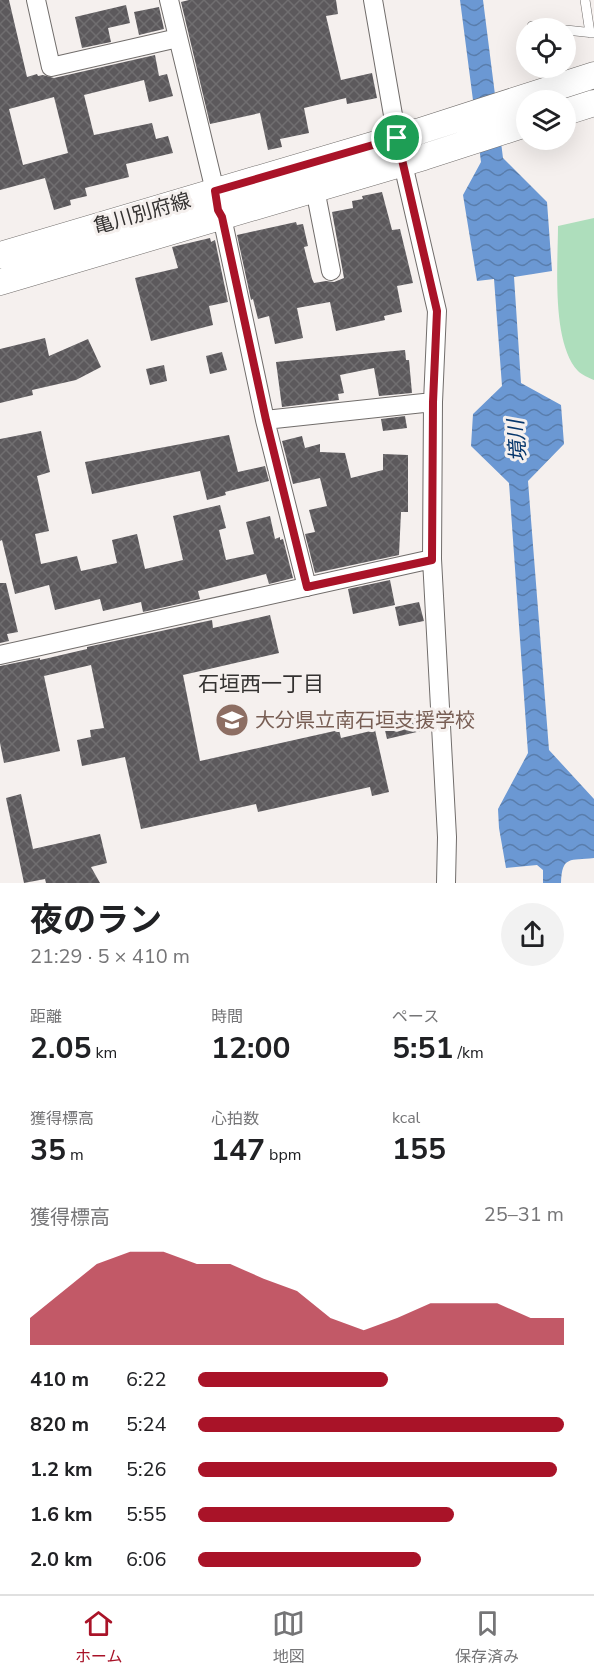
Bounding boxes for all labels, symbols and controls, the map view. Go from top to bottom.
map controls [516,18,576,150]
button: locate [516,18,576,78]
button: layers [516,90,576,150]
pin [371,112,422,163]
icon: arrive [380,121,413,154]
street label: 亀川別府線 [90,187,194,240]
water label: 境川 [501,417,532,463]
district label: 石垣西一丁目 [198,670,324,698]
school or university icon: 大分県立南石垣支援学校 [214,702,250,738]
place label: 大分県立南石垣支援学校 [255,707,475,734]
text: 夜のラン [30,898,162,943]
button: share [501,903,564,966]
text: 21:29 · 5 × 410 m [30,943,190,970]
text: 距離 [30,1006,62,1028]
text: 時間 [211,1006,243,1028]
text: ペース [392,1006,439,1028]
text: 2.05 [30,1028,91,1069]
text: 12:00 [211,1028,290,1069]
text: 5:51 [392,1028,453,1069]
text: km [91,1042,117,1064]
text: /km [453,1042,484,1064]
text: kcal [392,1107,420,1129]
text: 獲得標高 [30,1108,94,1130]
text: 心拍数 [211,1108,259,1130]
text: 155 [392,1129,446,1170]
text: 35 [30,1130,66,1171]
text: 147 [211,1130,265,1171]
text: m [66,1144,84,1166]
text: bpm [265,1144,301,1166]
text: 25–31 m [484,1201,564,1228]
text: 獲得標高 [30,1204,110,1231]
text: 410 m [30,1366,89,1393]
text: 6:22 [126,1366,167,1393]
text: 820 m [30,1411,89,1438]
text: 5:24 [126,1411,167,1438]
text: 1.2 km [30,1456,93,1483]
text: 5:26 [126,1456,167,1483]
text: 1.6 km [30,1501,93,1528]
text: 5:55 [126,1501,167,1528]
text: 2.0 km [30,1546,93,1573]
text: 6:06 [126,1546,167,1573]
tab: ホーム [75,1607,122,1668]
tab: 地図 [272,1607,305,1668]
tab: 保存済み [455,1607,519,1668]

